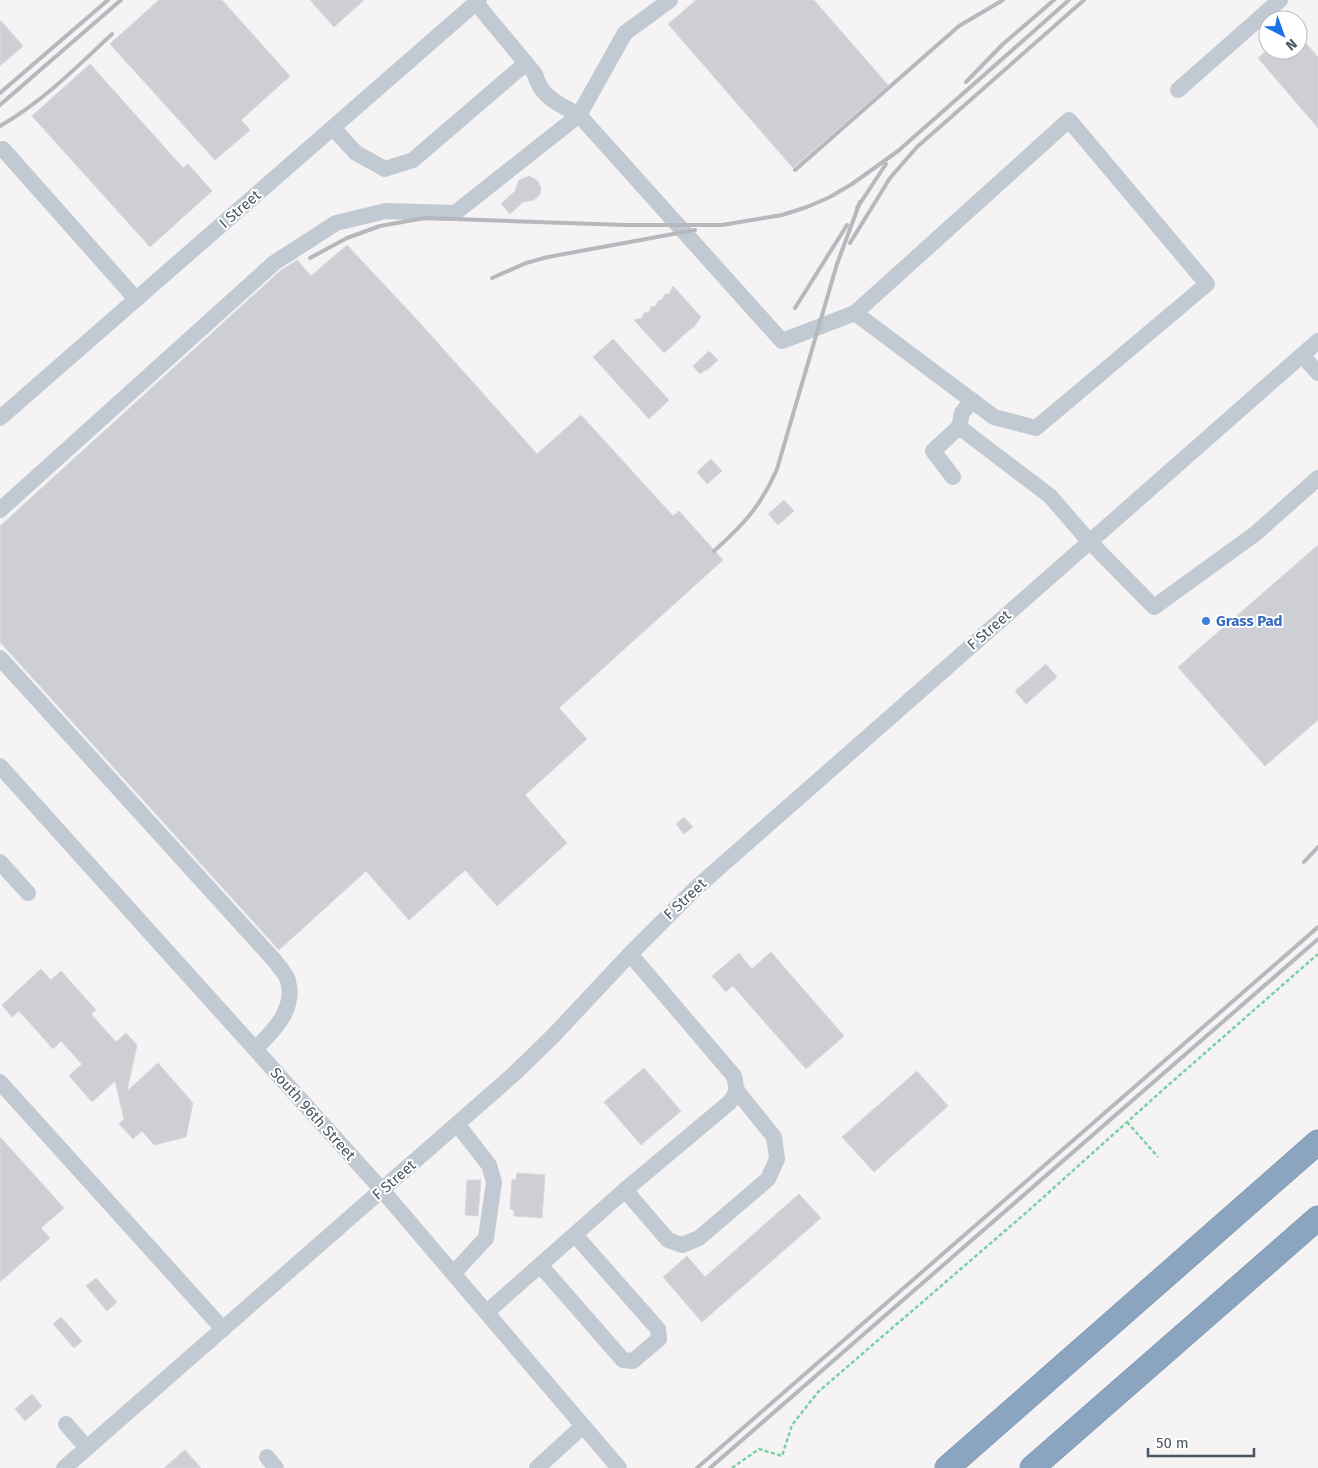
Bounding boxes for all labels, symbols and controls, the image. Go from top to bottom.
north arrow [1258,10,1308,60]
text: N [1282,35,1300,54]
street label: I Street [216,186,265,232]
street label: F Street [963,606,1015,654]
place label: Grass Pad [1216,612,1283,630]
marker: Grass Pad [1200,615,1212,627]
street label: F Street [660,874,711,923]
street label: South 96th Street [267,1064,360,1165]
street label: F Street [368,1156,420,1204]
scale bar [1148,1426,1254,1458]
text: 50 m [1156,1434,1189,1452]

